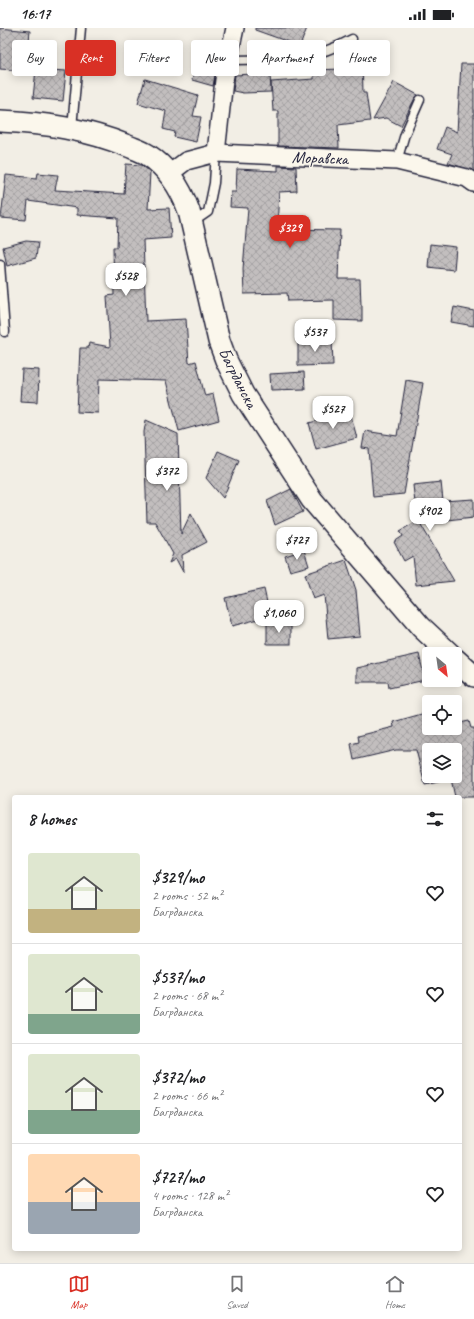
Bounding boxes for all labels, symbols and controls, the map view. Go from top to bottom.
text: 16:17 [20,5,50,24]
chip: Buy [12,40,57,76]
chip: Rent [65,40,116,76]
chip: Filters [124,40,183,76]
chip: New [191,40,239,76]
chip: Apartment [247,40,326,76]
chip: House [334,40,390,76]
street label: Моравска [292,147,350,170]
pin: $329 [266,215,314,249]
text: $329 [278,220,302,236]
pin: $528 [102,263,150,297]
text: $528 [114,268,138,284]
pin: $537 [291,319,339,353]
text: $537 [303,324,327,340]
street label: Багрданска [214,344,263,414]
pin: $527 [309,396,357,430]
text: $527 [321,401,345,417]
pin: $372 [143,458,191,492]
text: $372 [155,463,179,479]
pin: $902 [406,498,454,532]
text: $902 [418,503,442,519]
pin: $727 [273,527,321,561]
text: $727 [285,532,309,548]
pin: $1,060 [246,600,312,634]
text: $1,060 [263,605,295,621]
north arrow [422,647,462,687]
map controls [422,647,462,783]
button: locate [422,695,462,735]
button: layers [422,743,462,783]
icon: filters [424,808,446,830]
text: 8 homes [28,809,76,830]
text: $329/mo [152,867,204,888]
icon: home [60,869,108,917]
icon: heart [424,882,446,904]
text: 2 rooms · 52 m² [152,888,222,904]
text: Багрданска [152,904,202,920]
text: $537/mo [152,967,204,988]
icon: home [60,970,108,1018]
icon: heart [424,983,446,1005]
text: 2 rooms · 68 m² [152,988,222,1004]
text: Багрданска [152,1004,202,1020]
text: $372/mo [152,1067,204,1088]
icon: home [60,1070,108,1118]
icon: heart [424,1083,446,1105]
text: 2 rooms · 66 m² [152,1088,222,1104]
text: Багрданска [152,1104,202,1120]
text: $727/mo [152,1167,204,1188]
icon: home [60,1170,108,1218]
icon: heart [424,1183,446,1205]
text: 4 rooms · 128 m² [152,1188,228,1204]
text: Багрданска [152,1204,202,1220]
tab: Map [68,1273,90,1311]
tab: Saved [226,1273,248,1311]
tab: Home [384,1273,406,1311]

